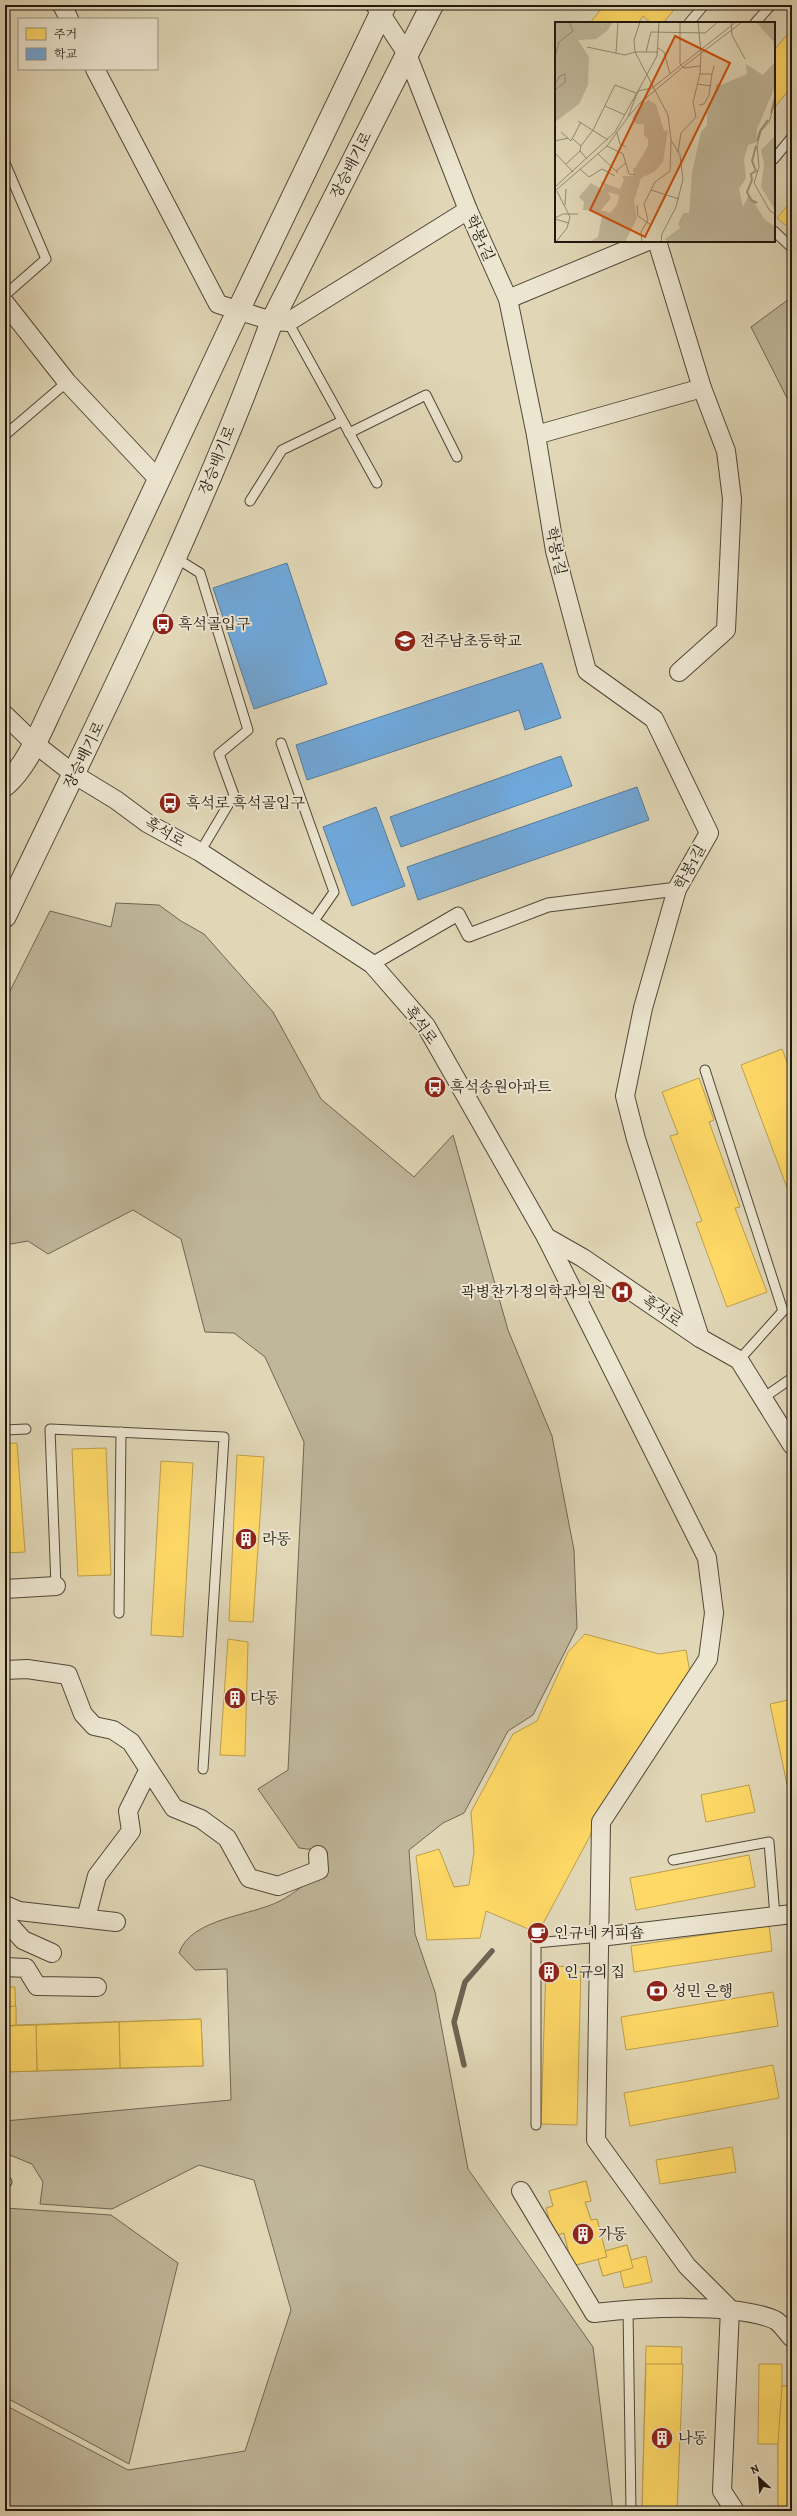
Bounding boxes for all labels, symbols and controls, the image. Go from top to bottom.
legend [18,18,158,70]
inset map [555,22,775,242]
text: 주거 [54,26,77,42]
text: 학교 [54,46,78,62]
street label: 장승배기로 [326,128,377,202]
street label: 학봉1길 [461,212,499,264]
street label: 장승배기로 [194,422,240,497]
street label: 학봉1길 [541,525,571,577]
bus stop icon: 흑석골입구 [150,611,176,637]
place label: 흑석골입구 [178,614,251,634]
school or university icon: 전주남초등학교 [392,628,418,654]
place label: 전주남초등학교 [420,631,522,651]
street label: 장승배기로 [59,718,109,792]
bus stop icon: 흑석로 흑석골입구 [157,790,183,816]
place label: 흑석로 흑석골입구 [186,793,305,813]
street label: 흑석로 [141,812,189,852]
street label: 학봉1길 [670,841,710,893]
street label: 흑석로 [400,1002,442,1049]
bus stop icon: 흑석송원아파트 [422,1074,448,1100]
place label: 흑석송원아파트 [450,1077,552,1097]
hospital icon: 곽병찬가정의학과의원 [609,1279,635,1305]
place label: 곽병찬가정의학과의원 [461,1282,606,1302]
street label: 흑석로 [638,1290,686,1332]
building icon: 라동 [233,1526,259,1552]
place label: 라동 [262,1529,291,1549]
building icon: 다동 [222,1685,248,1711]
place label: 다동 [250,1688,279,1708]
cafe icon: 인규네 커피숍 [525,1920,551,1946]
place label: 인규네 커피숍 [554,1923,644,1943]
building icon: 인규의 집 [536,1959,562,1985]
place label: 인규의 집 [564,1962,625,1982]
bank icon: 성민 은행 [644,1978,670,2004]
place label: 성민 은행 [672,1981,733,2001]
building icon: 가동 [570,2221,596,2247]
place label: 가동 [598,2224,627,2244]
building icon: 나동 [649,2425,675,2451]
place label: 나동 [678,2428,707,2448]
north arrow [739,2458,779,2498]
text: N [748,2461,762,2478]

